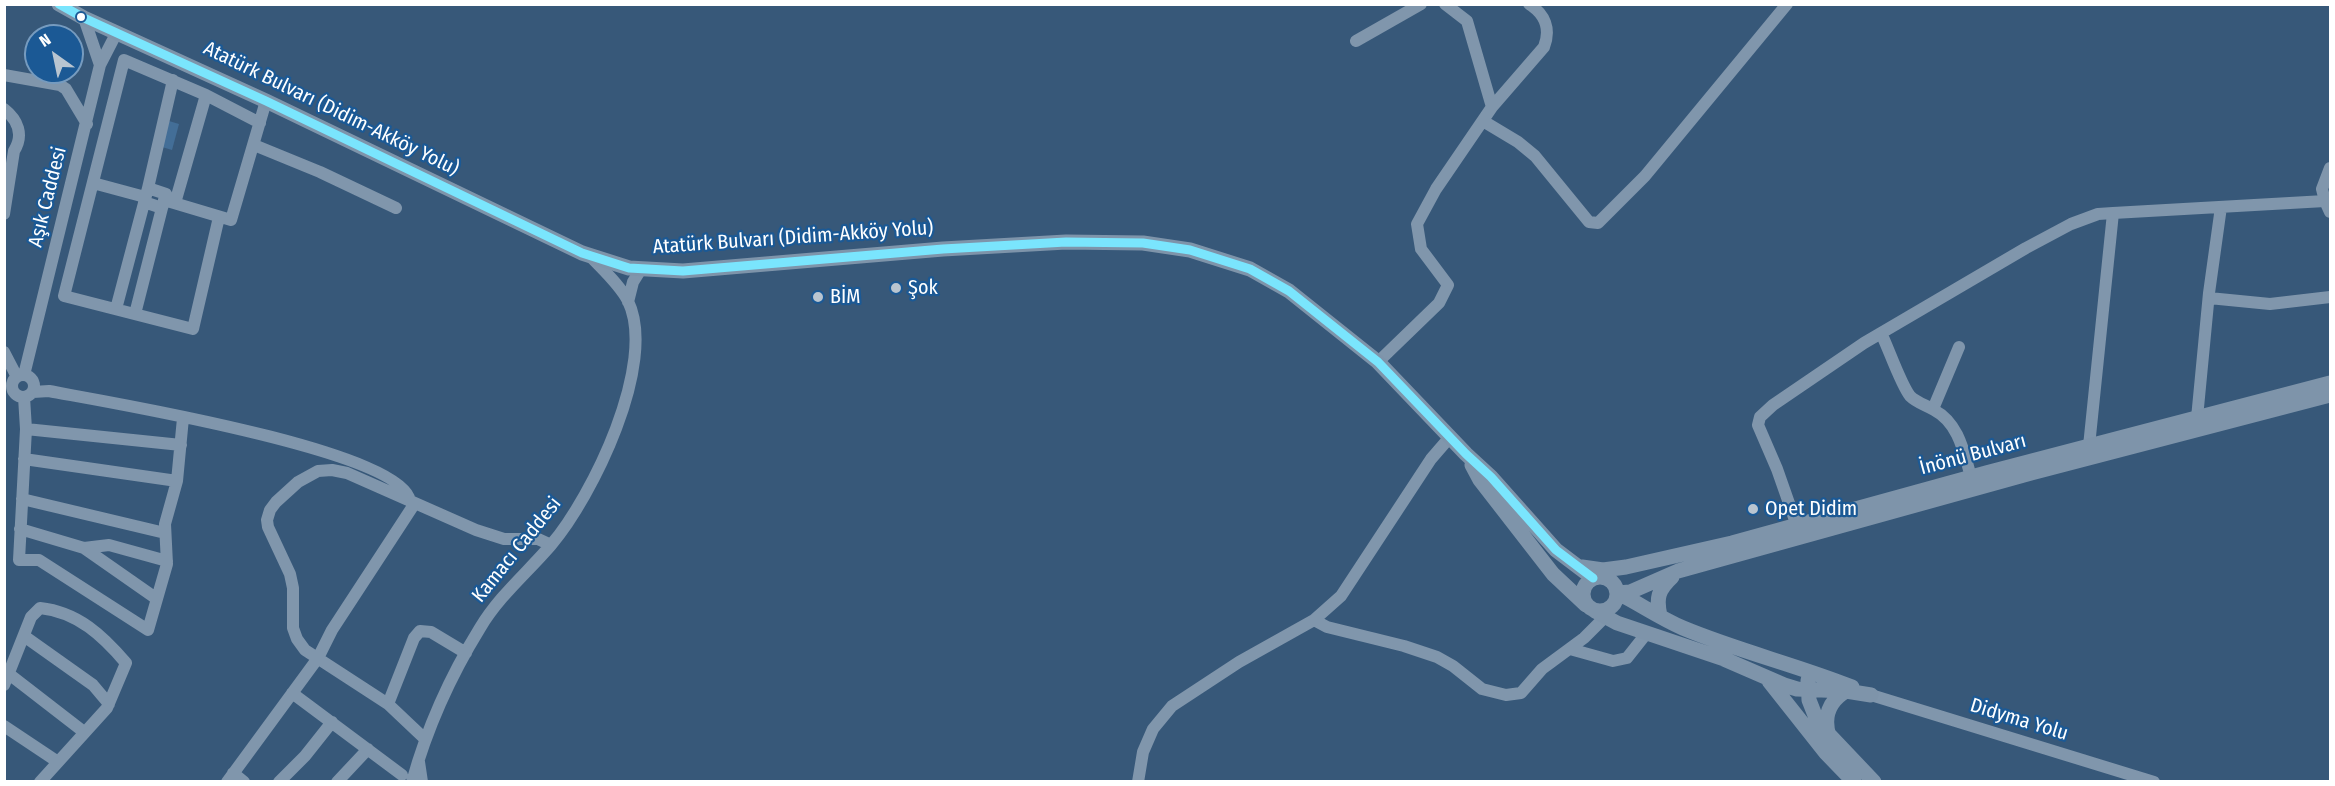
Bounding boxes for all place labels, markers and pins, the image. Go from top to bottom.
unlabelled marker [75,11,87,23]
place label: Şok [908,276,938,300]
marker: Şok [889,281,903,295]
place label: BİM [830,285,860,309]
marker: BİM [811,290,825,304]
place label: Opet Didim [1765,497,1857,521]
marker: Opet Didim [1746,502,1760,516]

